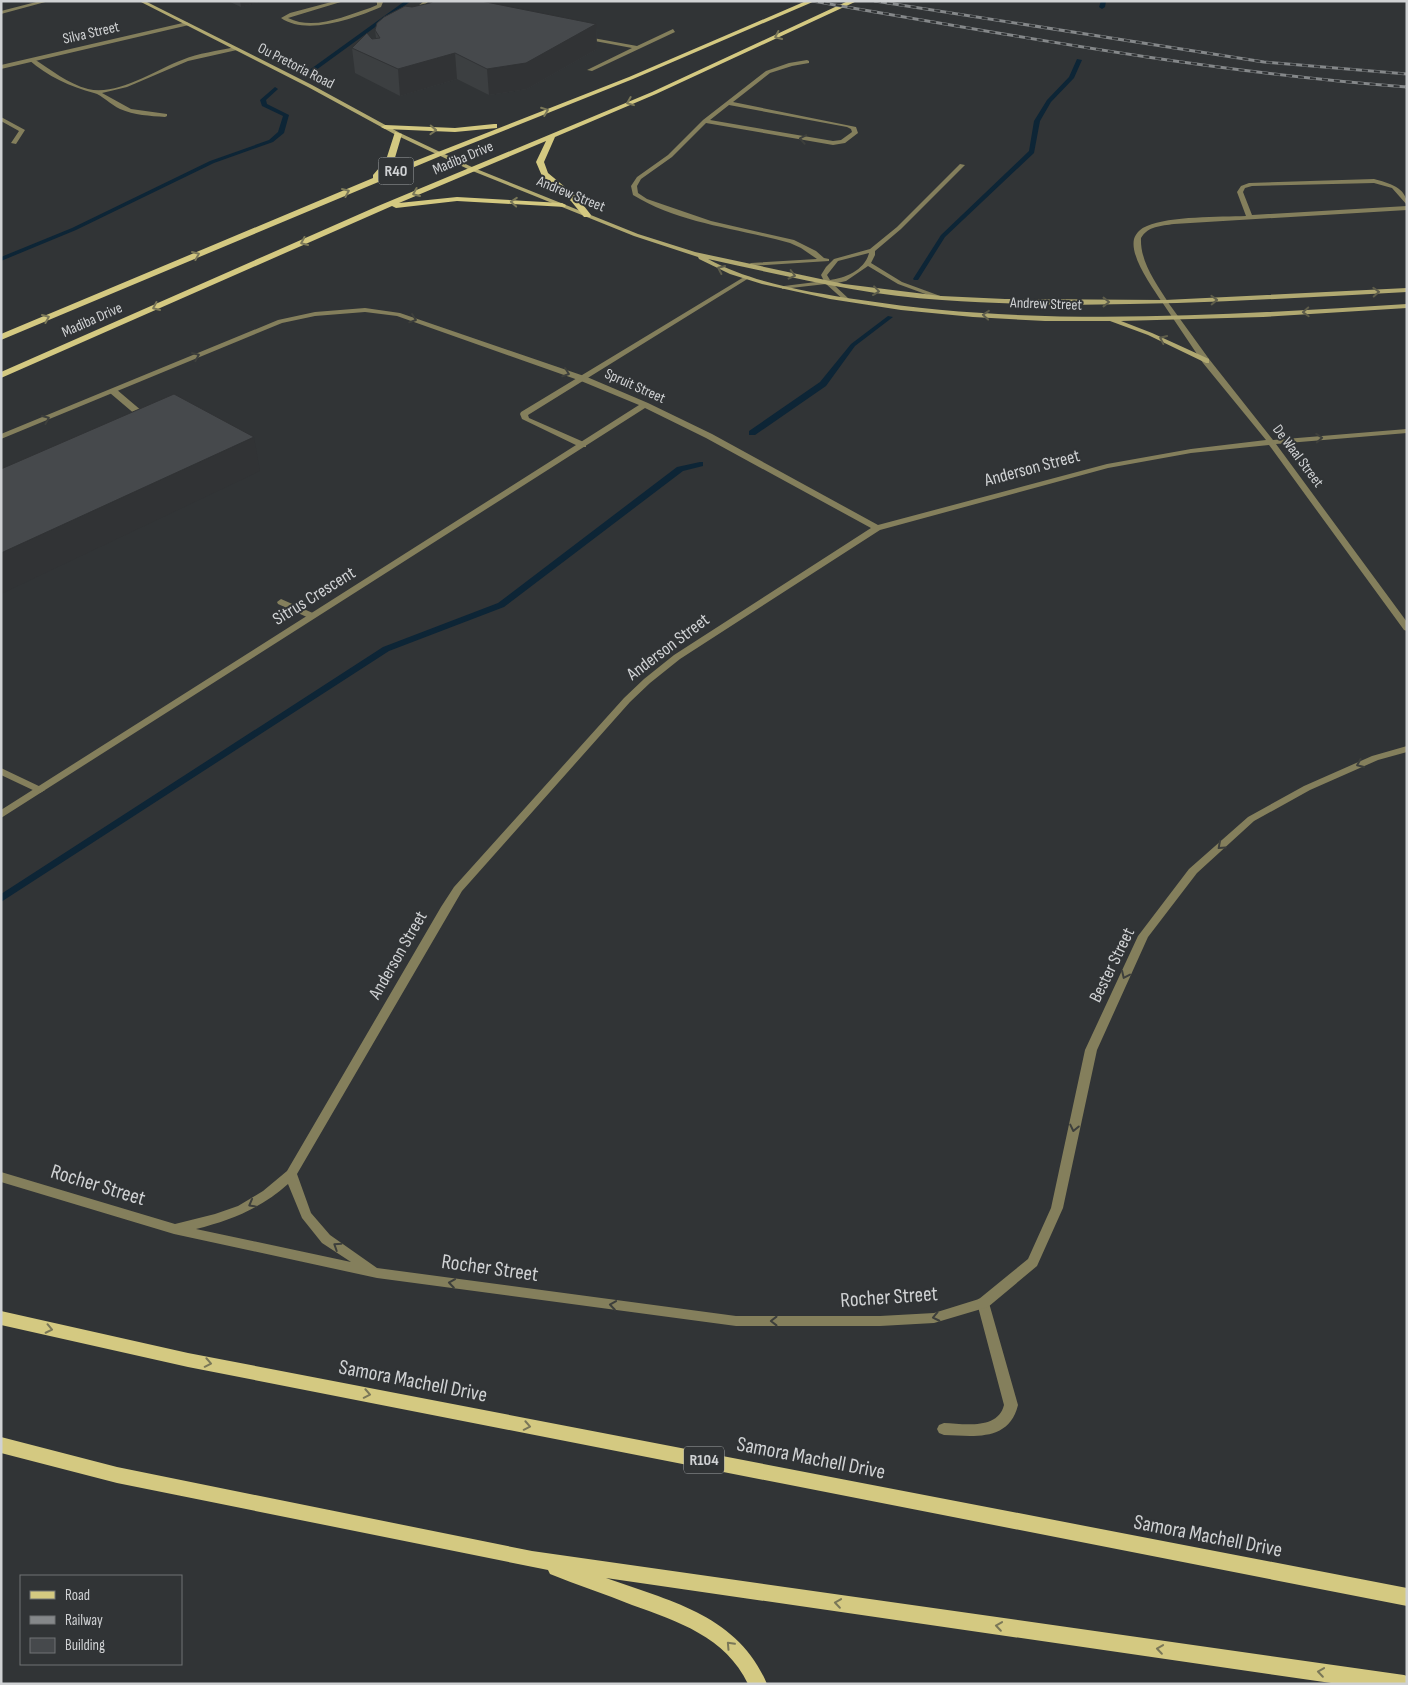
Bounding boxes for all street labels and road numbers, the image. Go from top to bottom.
street label: Silva Street [61,17,122,49]
street label: Ou Pretoria Road [255,39,337,93]
street label: Madiba Drive [430,137,496,179]
road number: R40 [378,158,414,185]
street label: Andrew Street [533,171,608,216]
street label: Andrew Street [1009,293,1083,315]
street label: Madiba Drive [59,298,125,342]
street label: Spruit Street [602,364,669,408]
street label: De Waal Street [1268,421,1328,491]
street label: Anderson Street [981,445,1082,491]
street label: Sitrus Crescent [269,562,360,630]
street label: Anderson Street [622,609,714,685]
street label: Anderson Street [364,907,432,1003]
street label: Bester Street [1085,924,1139,1006]
street label: Rocher Street [48,1159,148,1211]
street label: Rocher Street [440,1249,540,1287]
street label: Rocher Street [839,1281,939,1313]
street label: Samora Machell Drive [337,1354,489,1408]
street label: Samora Machell Drive [735,1431,887,1485]
road number: R104 [684,1446,724,1474]
street label: Samora Machell Drive [1132,1509,1284,1563]

